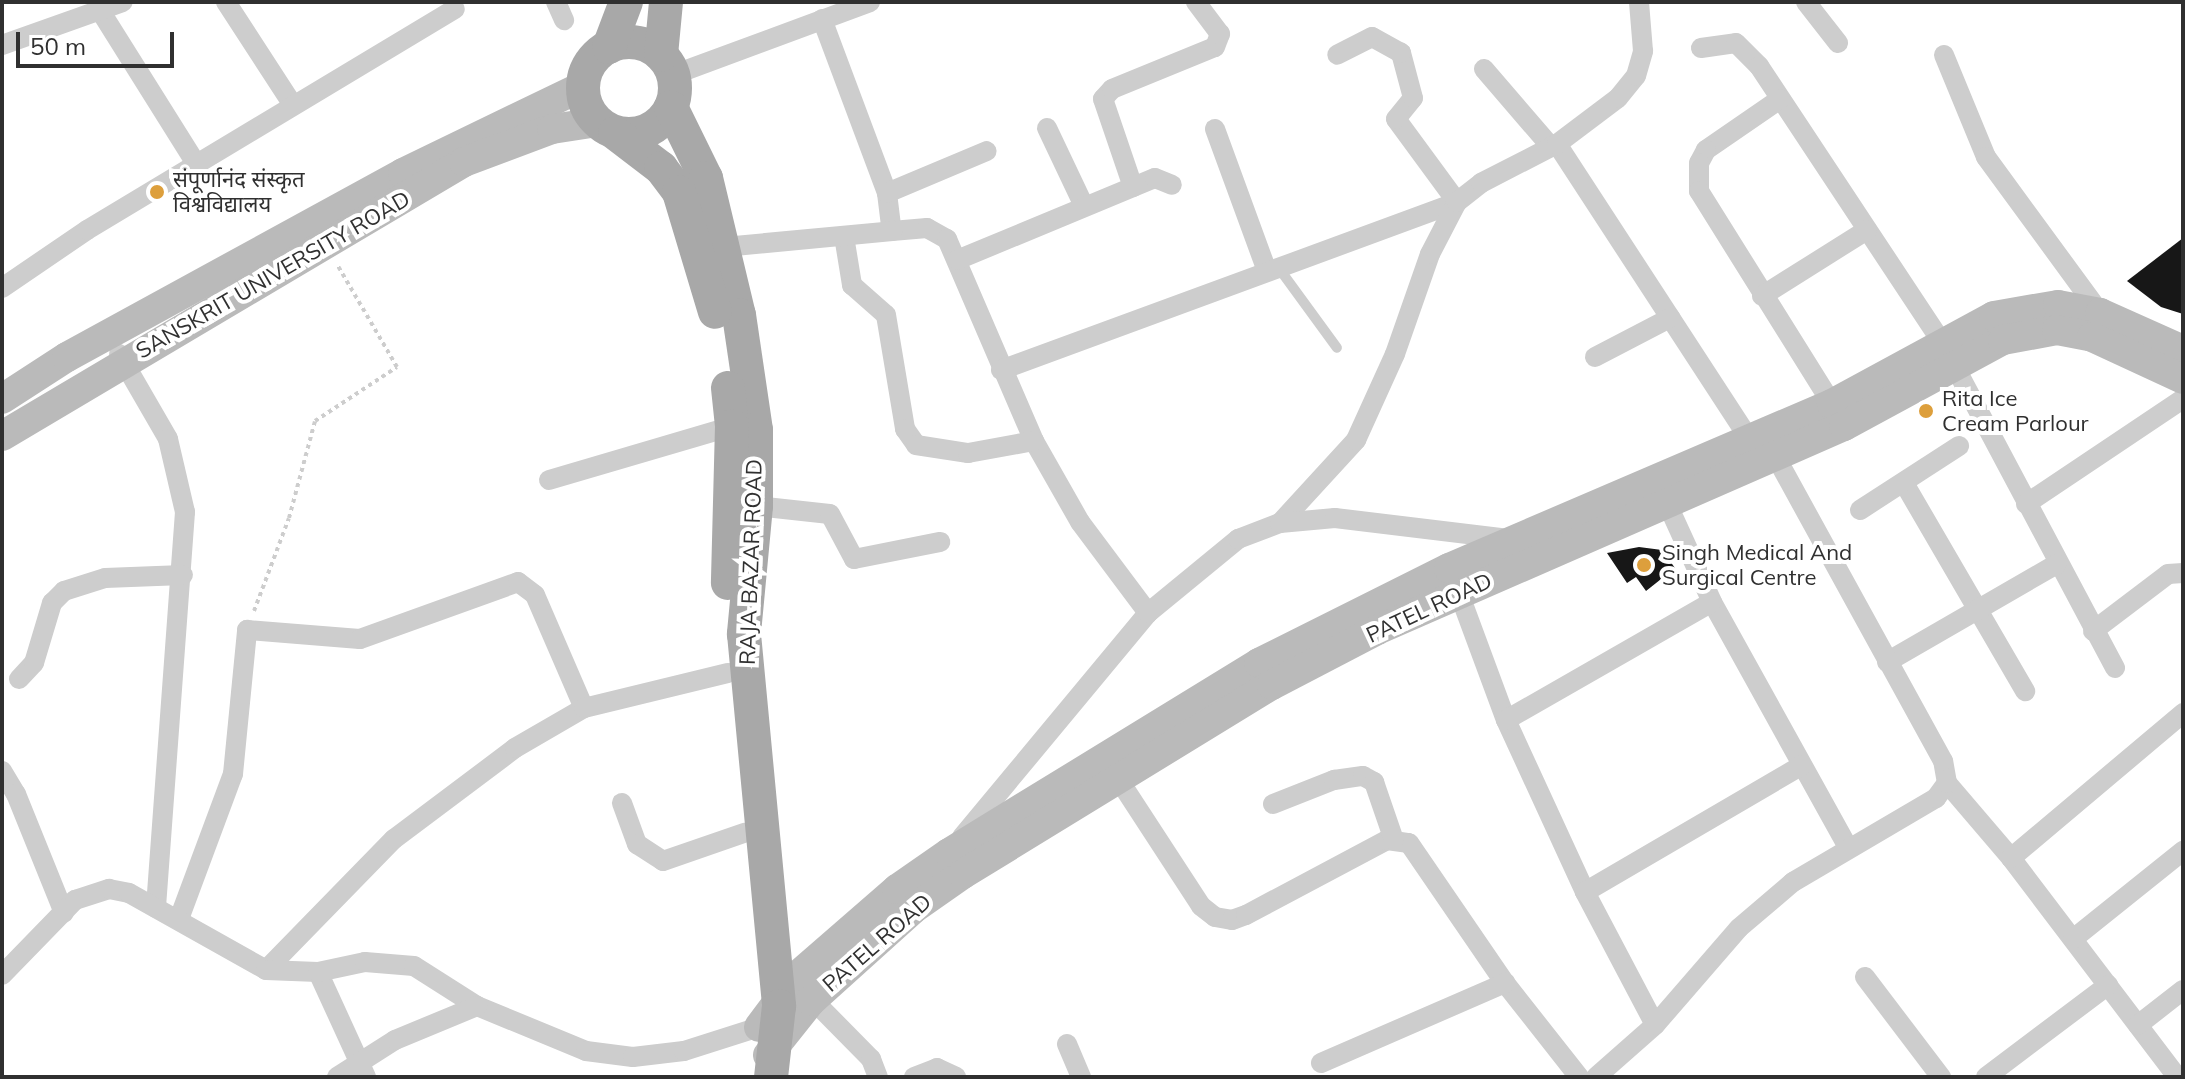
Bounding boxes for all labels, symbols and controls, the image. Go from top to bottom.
scale bar [20,16,178,66]
text: 50 m [30,31,86,61]
place label: संपूर्णानंद संस्कृत विश्वविद्यालय [173,166,304,218]
marker: संपूर्णानंद संस्कृत विश्वविद्यालय [148,183,166,201]
street label: SANSKRIT UNIVERSITY ROAD [131,186,415,364]
place label: Rita Ice Cream Parlour [1942,385,2089,436]
marker: Rita Ice Cream Parlour [1917,402,1935,420]
street label: RAJA BAZAR ROAD [734,459,768,665]
place label: Singh Medical And Surgical Centre [1662,539,1852,590]
marker: Singh Medical And Surgical Centre [1633,554,1655,576]
street label: PATEL ROAD [1362,567,1496,649]
street label: PATEL ROAD [817,889,937,997]

